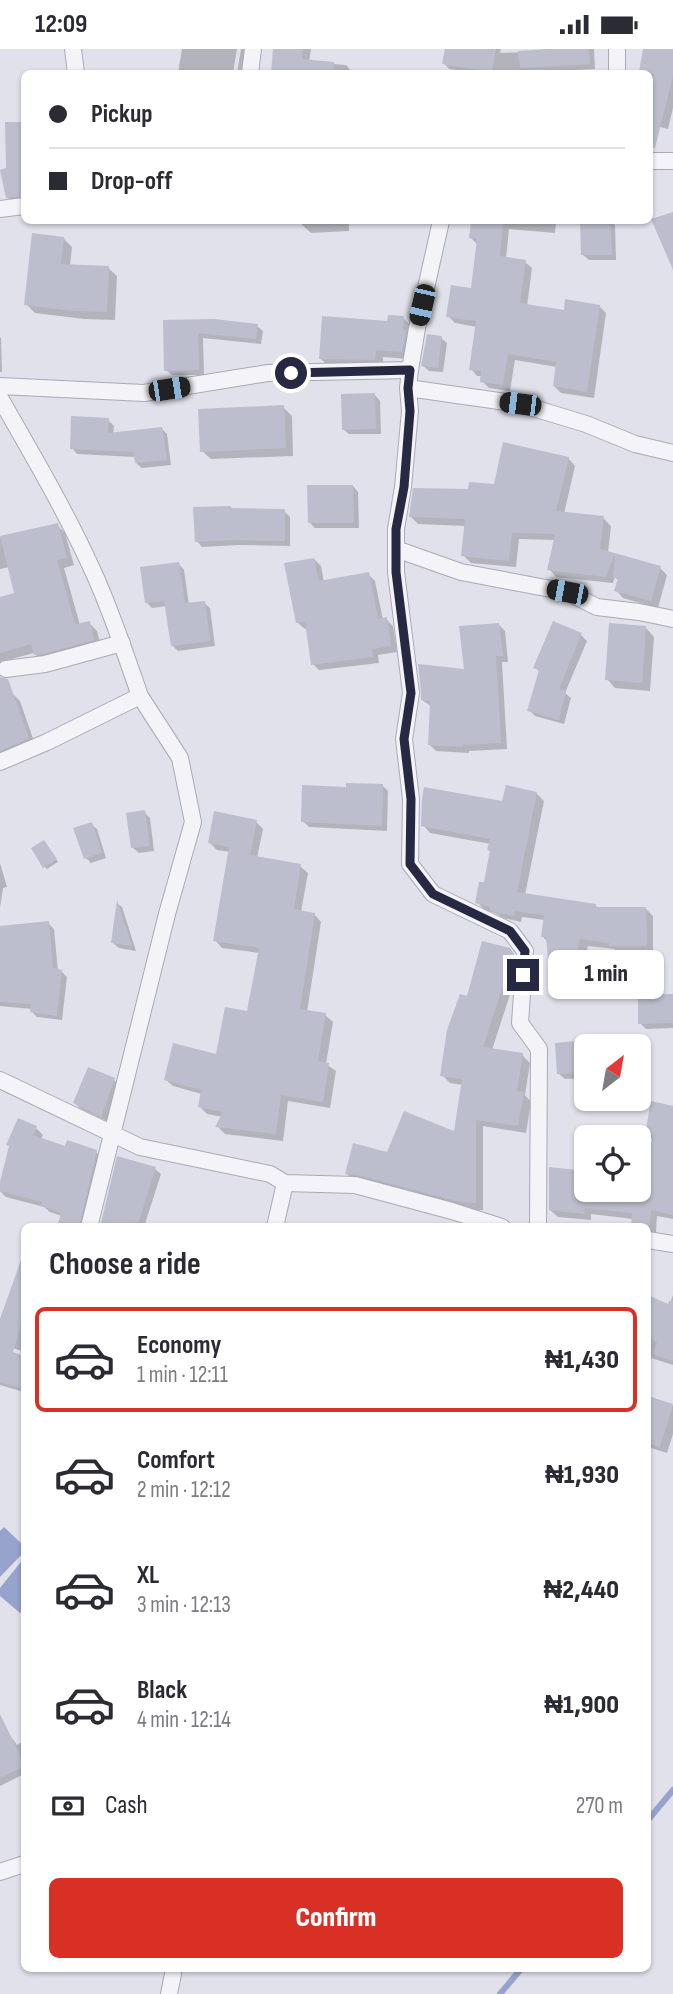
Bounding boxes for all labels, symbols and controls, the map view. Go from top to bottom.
text: 12:09 [35,9,87,40]
text: Pickup [91,99,153,130]
text: Drop-off [91,166,172,197]
car [408,282,437,328]
route start [275,357,307,389]
car [147,375,192,403]
car [498,391,543,417]
car [545,578,590,606]
callout: 1 min [548,951,663,999]
route end [507,959,539,991]
text: 1 min [584,960,628,988]
north arrow [574,1034,651,1111]
map controls [574,1034,651,1202]
button: locate [574,1125,651,1202]
text: Choose a ride [49,1245,201,1284]
icon: car [53,1328,116,1391]
text: Economy [137,1330,221,1361]
text: ₦1,430 [545,1345,619,1376]
text: 1 min · 12:11 [137,1361,228,1389]
icon: car [53,1443,116,1506]
text: Comfort [137,1445,215,1476]
text: ₦1,930 [545,1460,619,1491]
text: 2 min · 12:12 [137,1476,231,1504]
icon: car [53,1558,116,1621]
text: XL [137,1560,159,1591]
text: ₦2,440 [544,1575,619,1606]
text: 3 min · 12:13 [137,1591,231,1619]
icon: car [53,1673,116,1736]
text: Black [137,1675,187,1706]
text: ₦1,900 [544,1690,619,1721]
text: 4 min · 12:14 [137,1706,231,1734]
icon: cash [49,1787,87,1825]
text: Cash [105,1790,148,1821]
text: 270 m [576,1792,623,1820]
button: Confirm [49,1878,623,1958]

